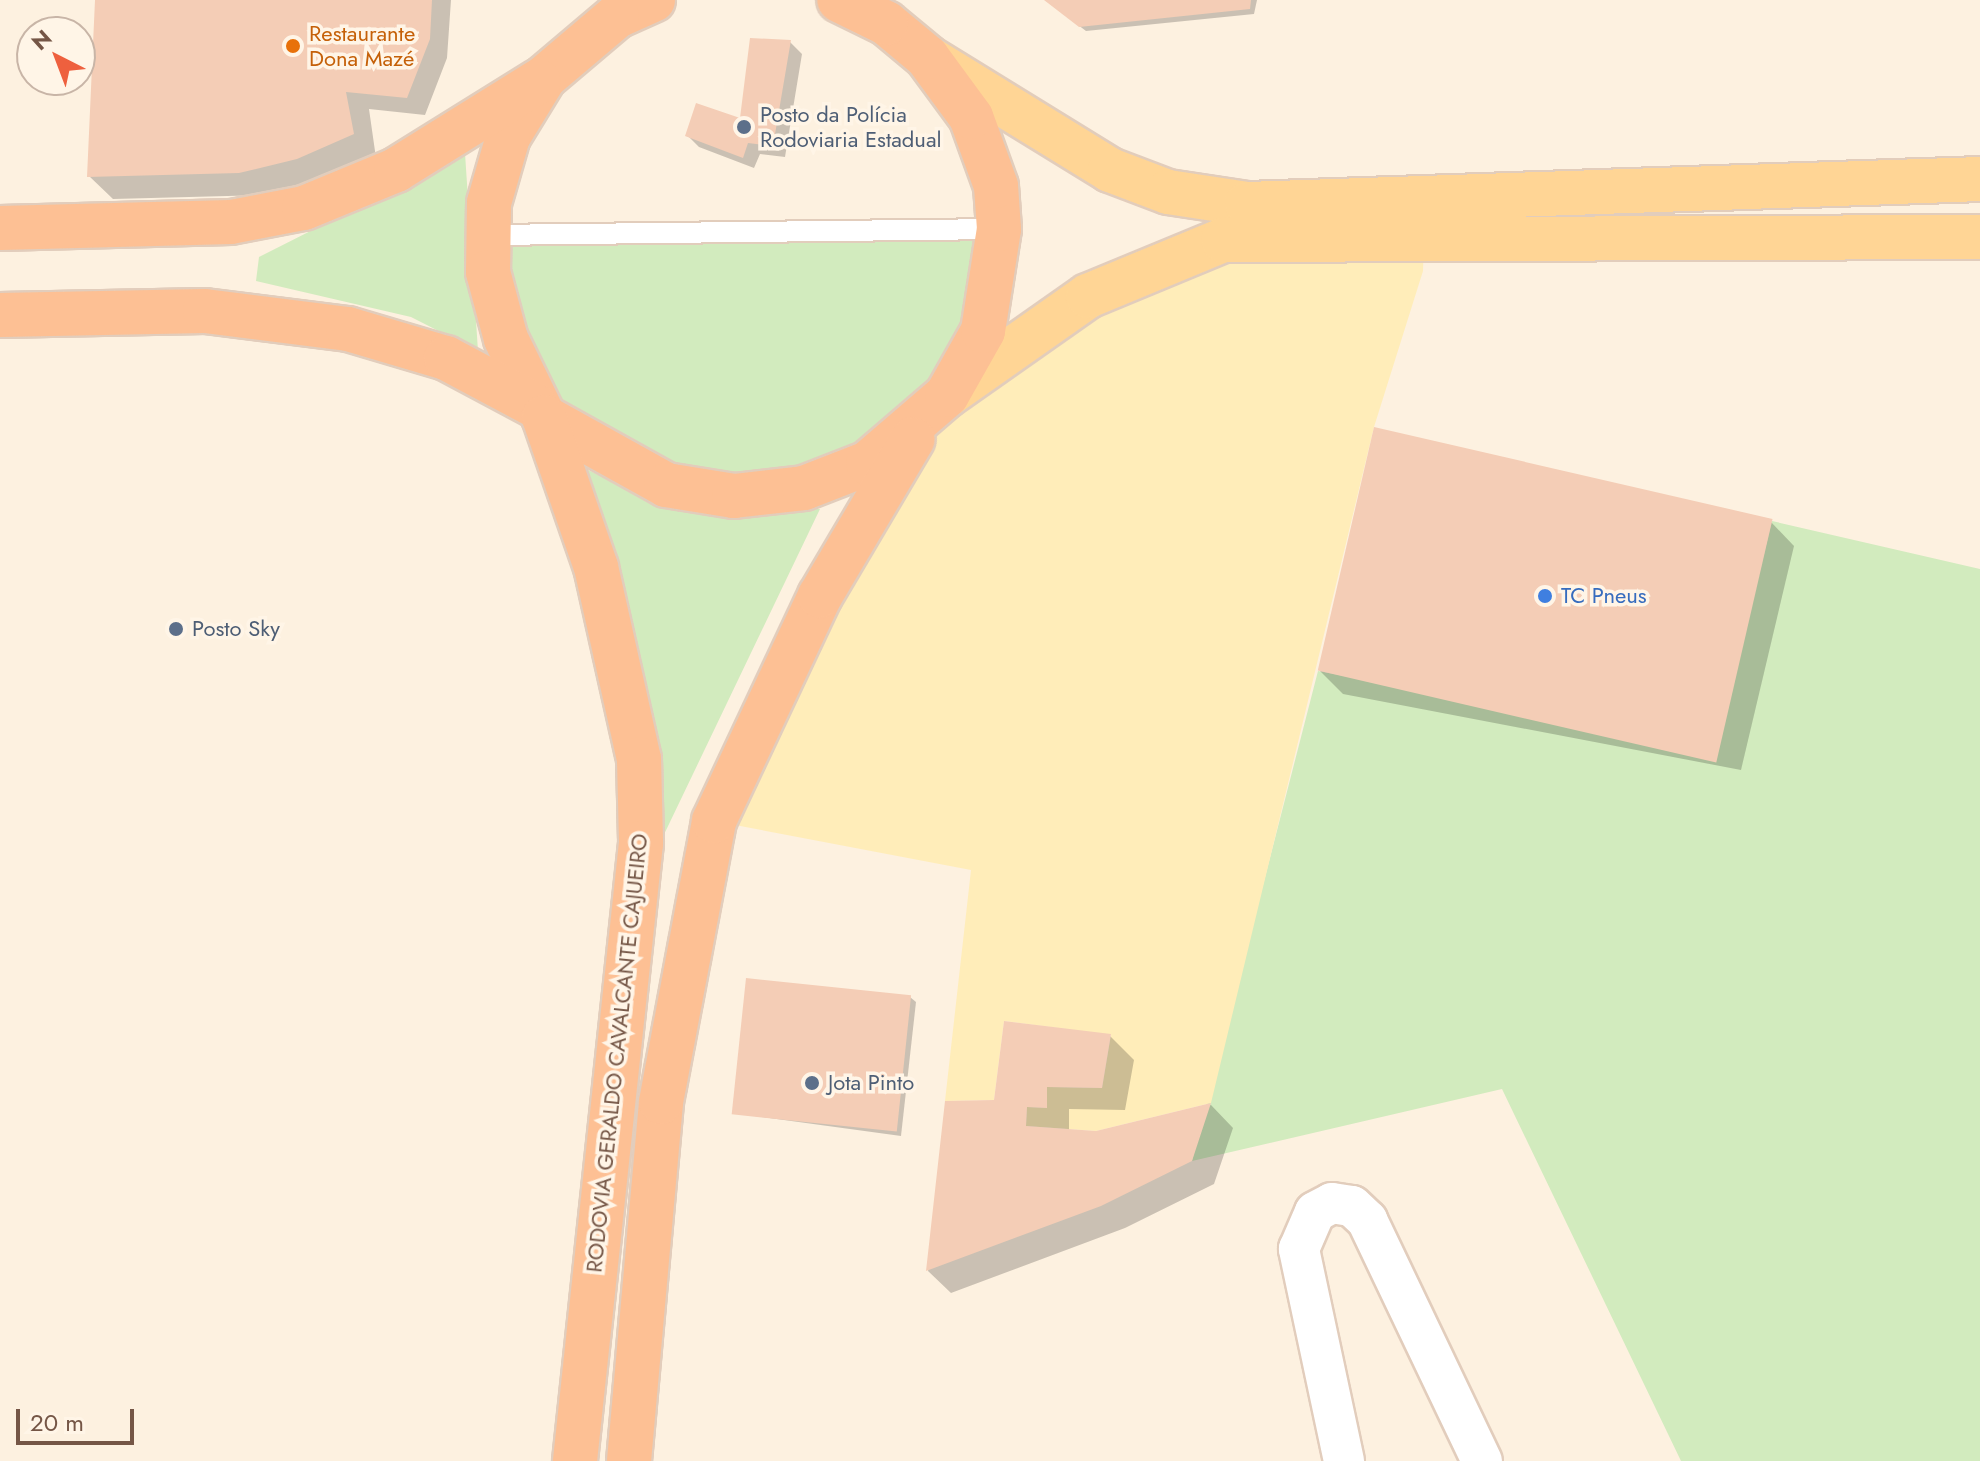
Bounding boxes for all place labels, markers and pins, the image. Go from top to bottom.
place label: Restaurante Dona Mazé [309,20,415,72]
marker: Restaurante Dona Mazé [284,37,302,55]
place label: Posto da Polícia Rodoviaria Estadual [760,101,942,152]
marker: Posto da Polícia Rodoviaria Estadual [735,118,753,136]
place label: TC Pneus [1561,583,1647,609]
marker: TC Pneus [1536,587,1554,605]
place label: Posto Sky [192,616,280,642]
marker: Posto Sky [167,620,185,638]
place label: Jota Pinto [828,1070,914,1096]
marker: Jota Pinto [803,1074,821,1092]

